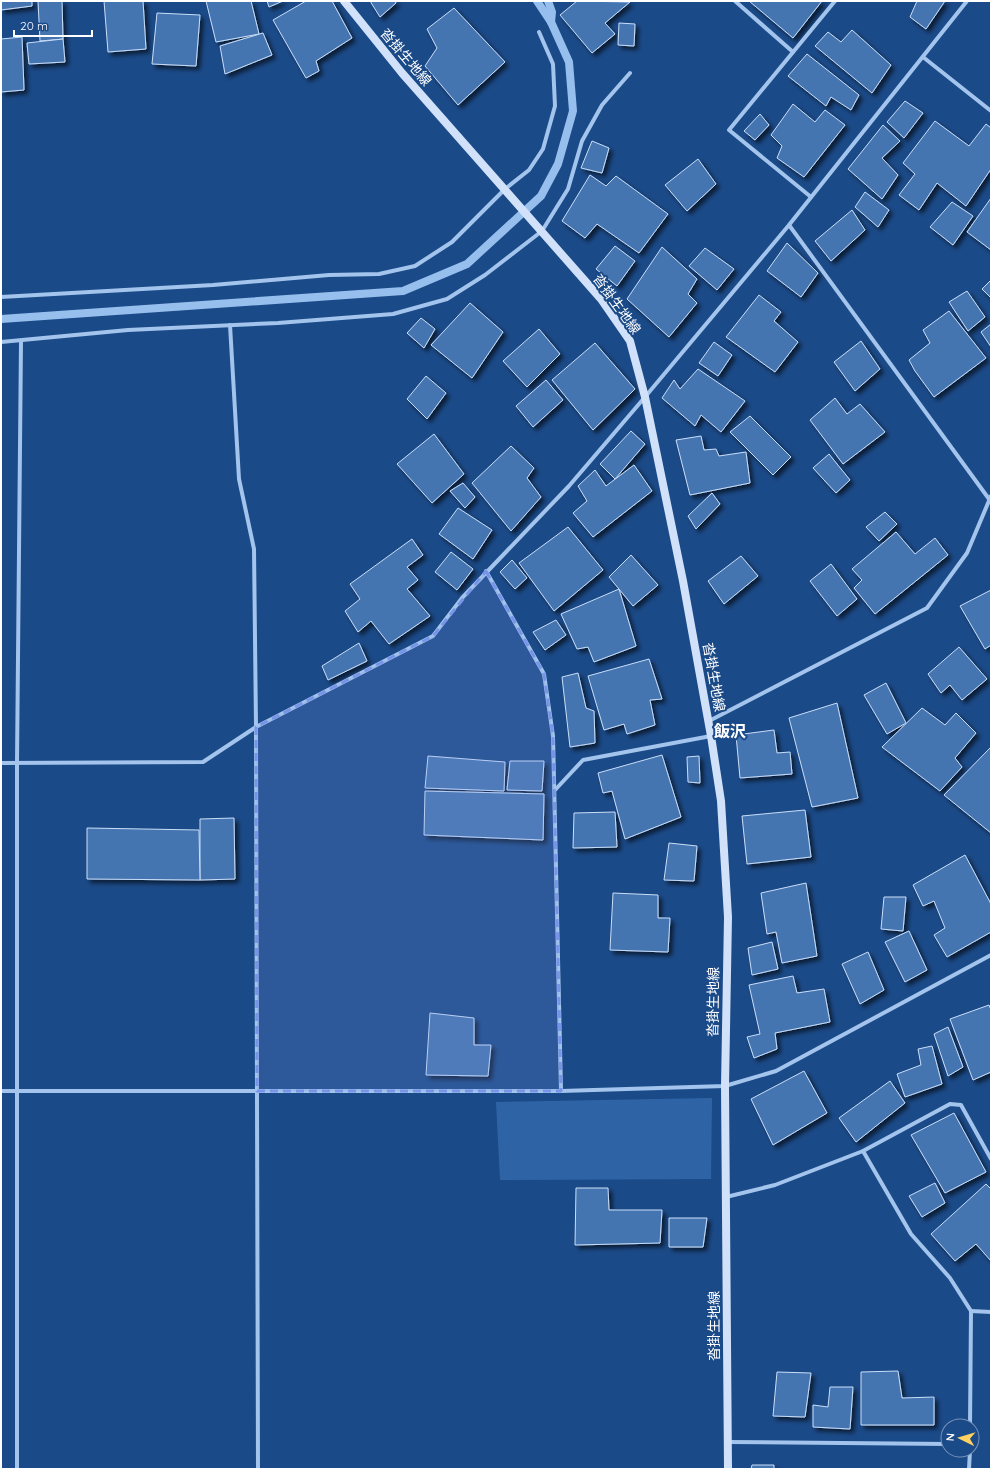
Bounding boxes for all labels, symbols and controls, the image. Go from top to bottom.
scale bar [14,12,92,38]
text: 20 m [20,18,48,33]
street label: 沓掛生地線 [377,24,435,90]
street label: 沓掛生地線 [589,270,645,338]
street label: 沓掛生地線 [699,641,729,713]
district label: 飯沢 [713,721,746,741]
street label: 沓掛生地線 [703,967,723,1037]
street label: 沓掛生地線 [705,1291,723,1361]
north arrow [940,1418,980,1458]
text: N [943,1432,957,1442]

